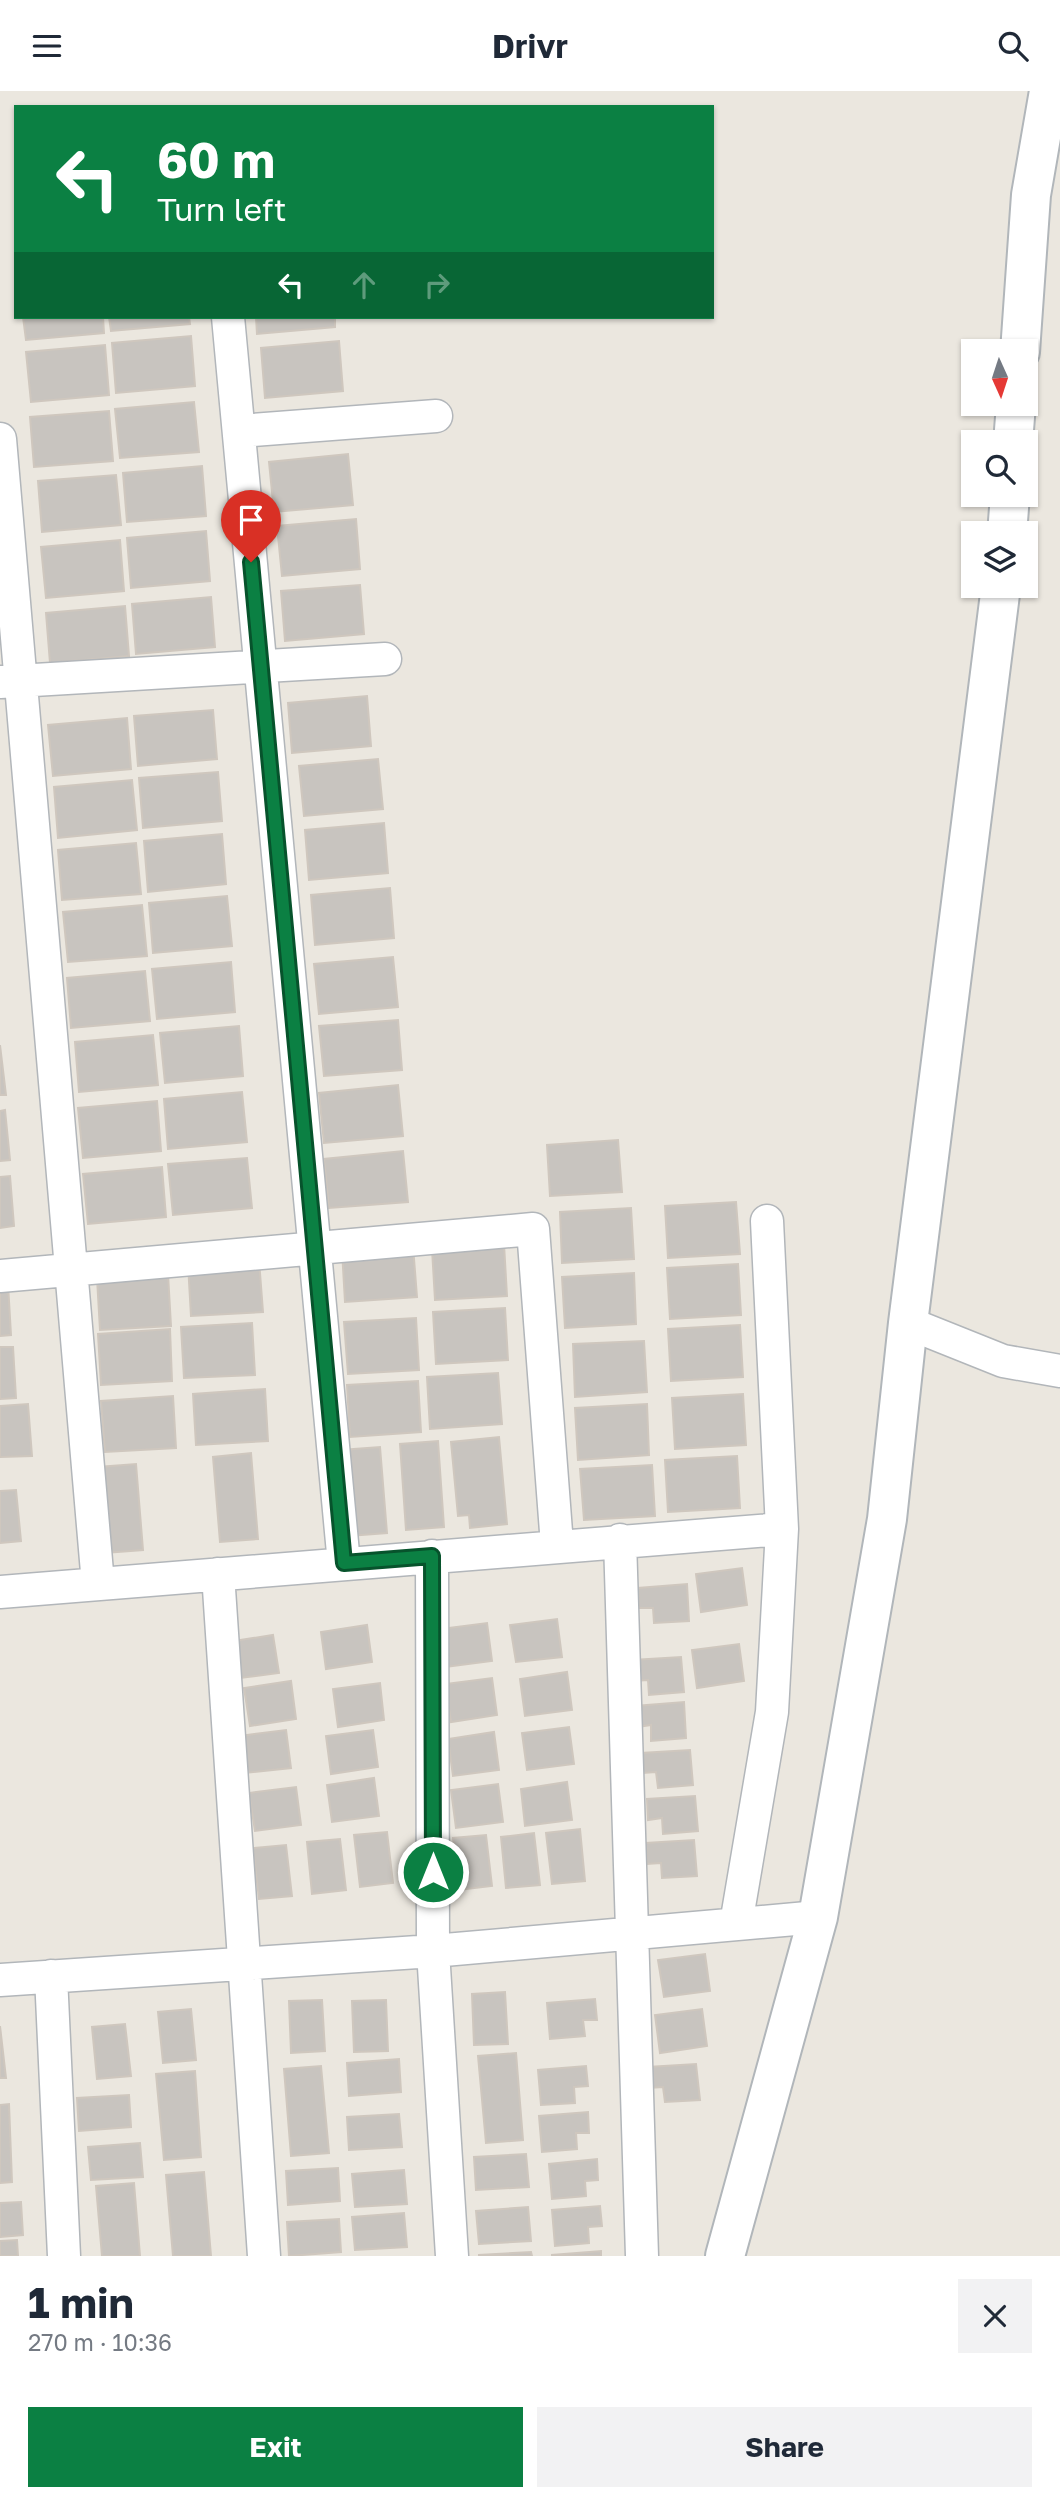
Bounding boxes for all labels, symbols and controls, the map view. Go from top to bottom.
icon: menu [28,27,66,65]
text: Drivr [492,27,568,65]
icon: search [994,27,1032,65]
text: 60 m [157,130,275,189]
icon: left [42,133,133,224]
text: Turn left [157,190,286,228]
icon: left [272,266,310,304]
icon: ahead [345,266,383,304]
icon: right [418,266,456,304]
north arrow [961,339,1038,417]
map controls [961,339,1038,598]
button: search [961,430,1038,507]
pin [221,490,281,562]
icon: arrive [232,501,270,539]
button: layers [961,521,1038,598]
position arrow [396,1835,470,1909]
text: 1 min [28,2277,134,2327]
button: close [958,2279,1032,2353]
text: 270 m · 10:36 [28,2328,172,2356]
button: Exit [28,2407,523,2487]
button: Share [537,2407,1032,2487]

